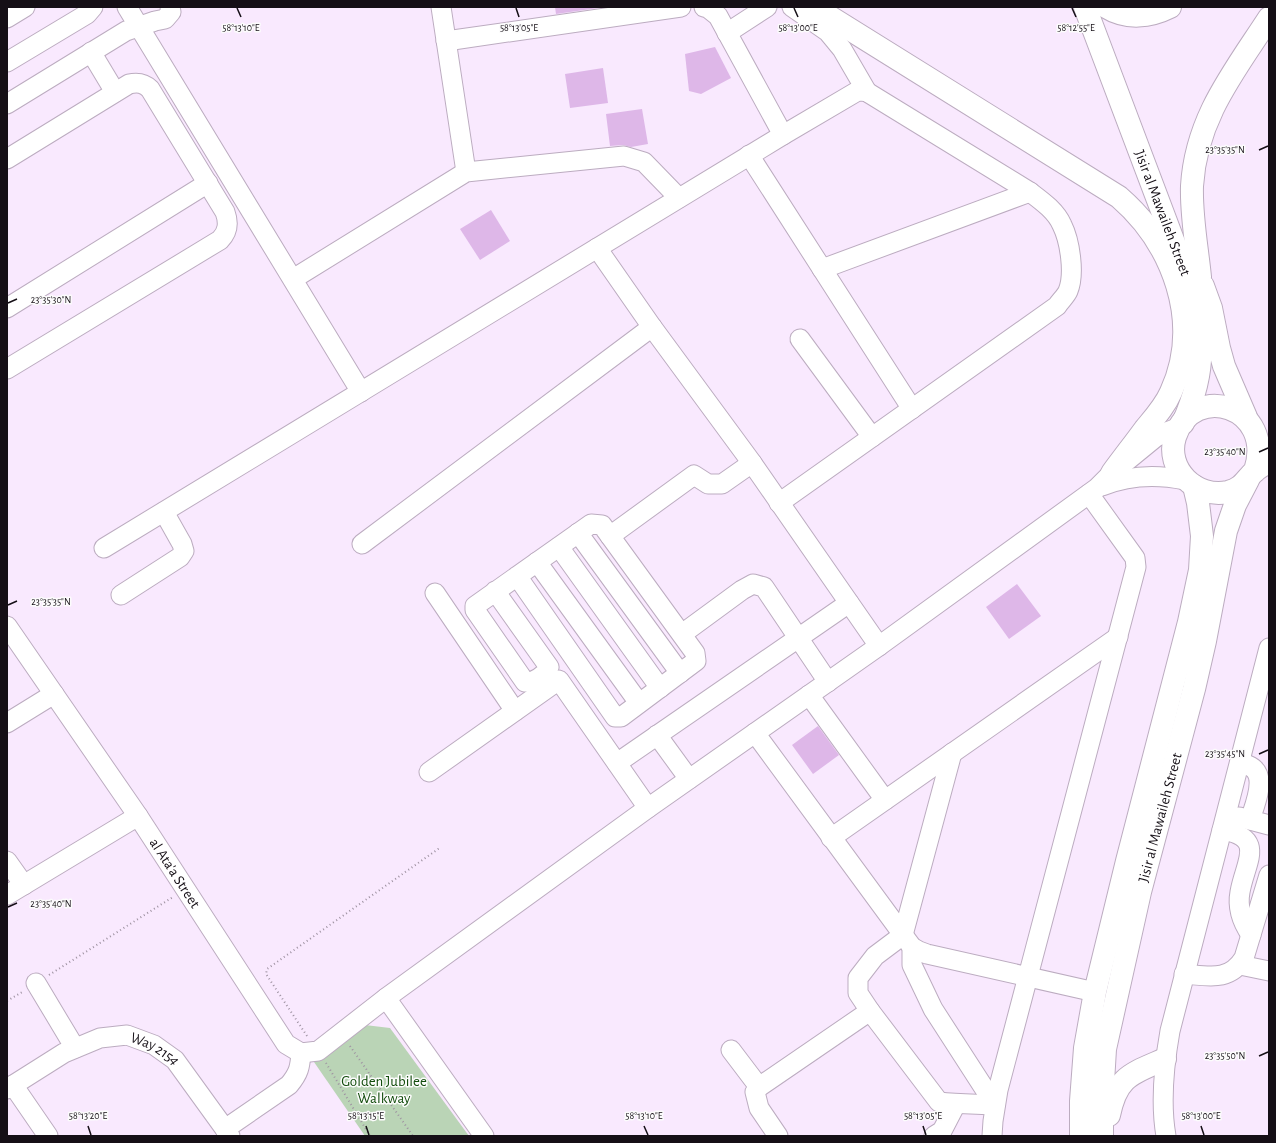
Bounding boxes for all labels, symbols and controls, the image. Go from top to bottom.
text: 58°13'10"E [222,23,260,33]
text: 58°13'05"E [500,23,538,33]
text: 58°13'00"E [778,23,818,33]
text: 58°12'55"E [1057,23,1095,33]
text: 23°35'35"N [1205,145,1245,155]
street label: Jisir al Mawaileh Street [1132,148,1193,278]
text: 23°35'30"N [31,295,71,305]
text: 23°35'40"N [1204,447,1246,457]
text: 23°35'35"N [31,597,71,607]
text: 23°35'45"N [1205,749,1245,759]
street label: Jisir al Mawaileh Street [1136,751,1185,884]
street label: al Ata'a Street [147,836,203,911]
text: 23°35'40"N [30,899,72,909]
street label: Way 2154 [128,1030,183,1068]
text: 23°35'50"N [1205,1051,1245,1061]
park label: Golden Jubilee Walkway [341,1074,427,1106]
text: 58°13'20"E [69,1111,107,1121]
text: 58°13'15"E [348,1111,384,1121]
text: 58°13'10"E [625,1111,663,1121]
text: 58°13'05"E [904,1111,942,1121]
text: 58°13'00"E [1181,1111,1221,1121]

